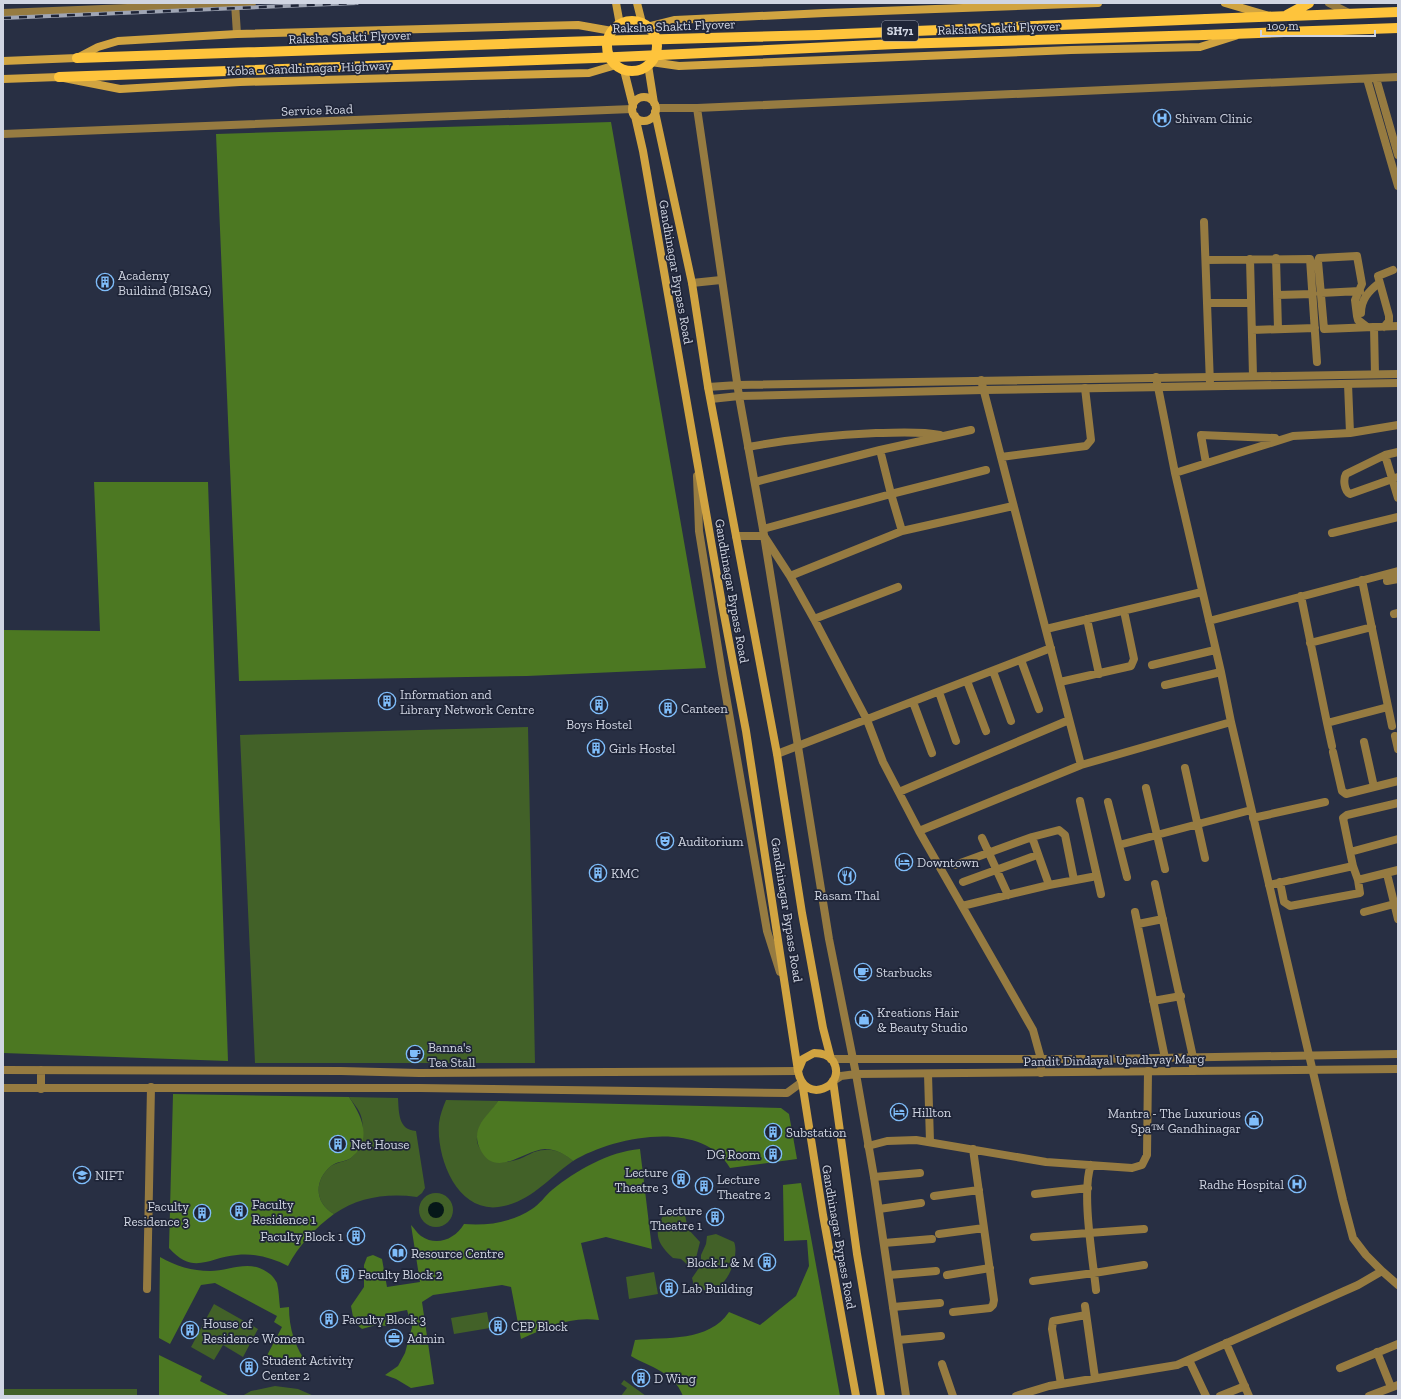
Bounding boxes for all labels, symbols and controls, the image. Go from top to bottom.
scale bar [1261,12,1375,38]
street label: Raksha Shakti Flyover [612,16,736,36]
street label: Raksha Shakti Flyover [937,18,1061,38]
text: 100 m [1267,19,1299,33]
road number: SH71 [882,21,918,41]
street label: Raksha Shakti Flyover [288,27,412,47]
street label: Koba - Gandhinagar Highway [226,58,392,78]
street label: Service Road [281,101,353,119]
hospital icon: Shivam Clinic [1152,108,1172,128]
place label: Shivam Clinic [1175,111,1252,126]
street label: Gandhinagar Bypass Road [656,199,696,345]
place label: Academy Buildind (BISAG) [118,268,212,298]
building icon: Academy Buildind (BISAG) [95,272,115,292]
street label: Gandhinagar Bypass Road [712,518,752,664]
place label: Information and Library Network Centre [400,687,534,717]
building icon: Information and Library Network Centre [377,691,397,711]
building icon: Boys Hostel [589,695,609,715]
building icon: Canteen [658,698,678,718]
place label: Canteen [681,701,728,716]
place label: Boys Hostel [566,717,632,732]
building icon: Girls Hostel [586,738,606,758]
place label: Girls Hostel [609,741,676,756]
theatre icon: Auditorium [655,831,675,851]
place label: Auditorium [678,834,744,849]
street label: Gandhinagar Bypass Road [768,837,806,983]
hotel icon: Downtown [894,852,914,872]
place label: Downtown [917,855,979,870]
building icon: KMC [588,863,608,883]
place label: KMC [611,866,639,881]
restaurant icon: Rasam Thal [837,866,857,886]
place label: Rasam Thal [814,888,880,903]
cafe icon: Starbucks [853,962,873,982]
place label: Starbucks [876,965,932,980]
place label: Kreations Hair & Beauty Studio [877,1005,968,1035]
shop icon: Kreations Hair & Beauty Studio [854,1009,874,1029]
place label: Banna's Tea Stall [428,1040,476,1070]
cafe icon: Banna's Tea Stall [405,1044,425,1064]
street label: Pandit Dindayal Upadhyay Marg [1023,1051,1205,1069]
hotel icon: Hillton [889,1102,909,1122]
place label: Hillton [912,1105,952,1120]
place label: Mantra - The Luxurious Spa™ Gandhinagar [1108,1106,1241,1136]
shop icon: Mantra - The Luxurious Spa™ Gandhinagar [1244,1110,1264,1130]
building icon: Substation [763,1122,783,1142]
place label: Substation [786,1125,847,1140]
building icon: Net House [328,1134,348,1154]
place label: Net House [351,1137,409,1152]
building icon: DG Room [763,1144,783,1164]
place label: DG Room [706,1147,761,1162]
street label: Gandhinagar Bypass Road [819,1164,859,1310]
school or university icon: NIFT [72,1165,92,1185]
place label: Lecture Theatre 3 [615,1165,668,1195]
place label: NIFT [95,1168,124,1183]
building icon: Lecture Theatre 3 [671,1169,691,1189]
place label: Lecture Theatre 2 [717,1172,771,1202]
hospital icon: Radhe Hospital [1287,1174,1307,1194]
building icon: Lecture Theatre 2 [694,1176,714,1196]
place label: Radhe Hospital [1199,1177,1285,1192]
place label: Faculty Residence 1 [252,1197,316,1227]
place label: Faculty Residence 3 [124,1199,189,1229]
building icon: Faculty Residence 1 [229,1201,249,1221]
building icon: Faculty Residence 3 [192,1203,212,1223]
place label: Lecture Theatre 1 [650,1203,702,1233]
building icon: Lecture Theatre 1 [705,1207,725,1227]
building icon: Faculty Block 1 [346,1226,366,1246]
place label: Faculty Block 1 [260,1229,343,1244]
library icon: Resource Centre [388,1243,408,1263]
place label: Resource Centre [411,1246,504,1261]
building icon: Block L & M [757,1252,777,1272]
place label: Block L & M [687,1255,754,1270]
building icon: Faculty Block 2 [335,1264,355,1284]
place label: Faculty Block 2 [358,1267,443,1282]
building icon: Lab Building [659,1278,679,1298]
place label: Lab Building [682,1281,753,1296]
building icon: Faculty Block 3 [319,1309,339,1329]
place label: Faculty Block 3 [342,1312,426,1327]
place label: House of Residence Women [203,1316,305,1346]
building icon: CEP Block [488,1316,508,1336]
place label: CEP Block [511,1319,568,1334]
building icon: House of Residence Women [180,1320,200,1340]
office icon: Admin [384,1328,404,1348]
place label: Admin [407,1331,445,1346]
place label: Student Activity Center 2 [262,1353,354,1383]
building icon: Student Activity Center 2 [239,1357,259,1377]
building icon: D Wing [631,1368,651,1388]
place label: D Wing [654,1371,696,1386]

